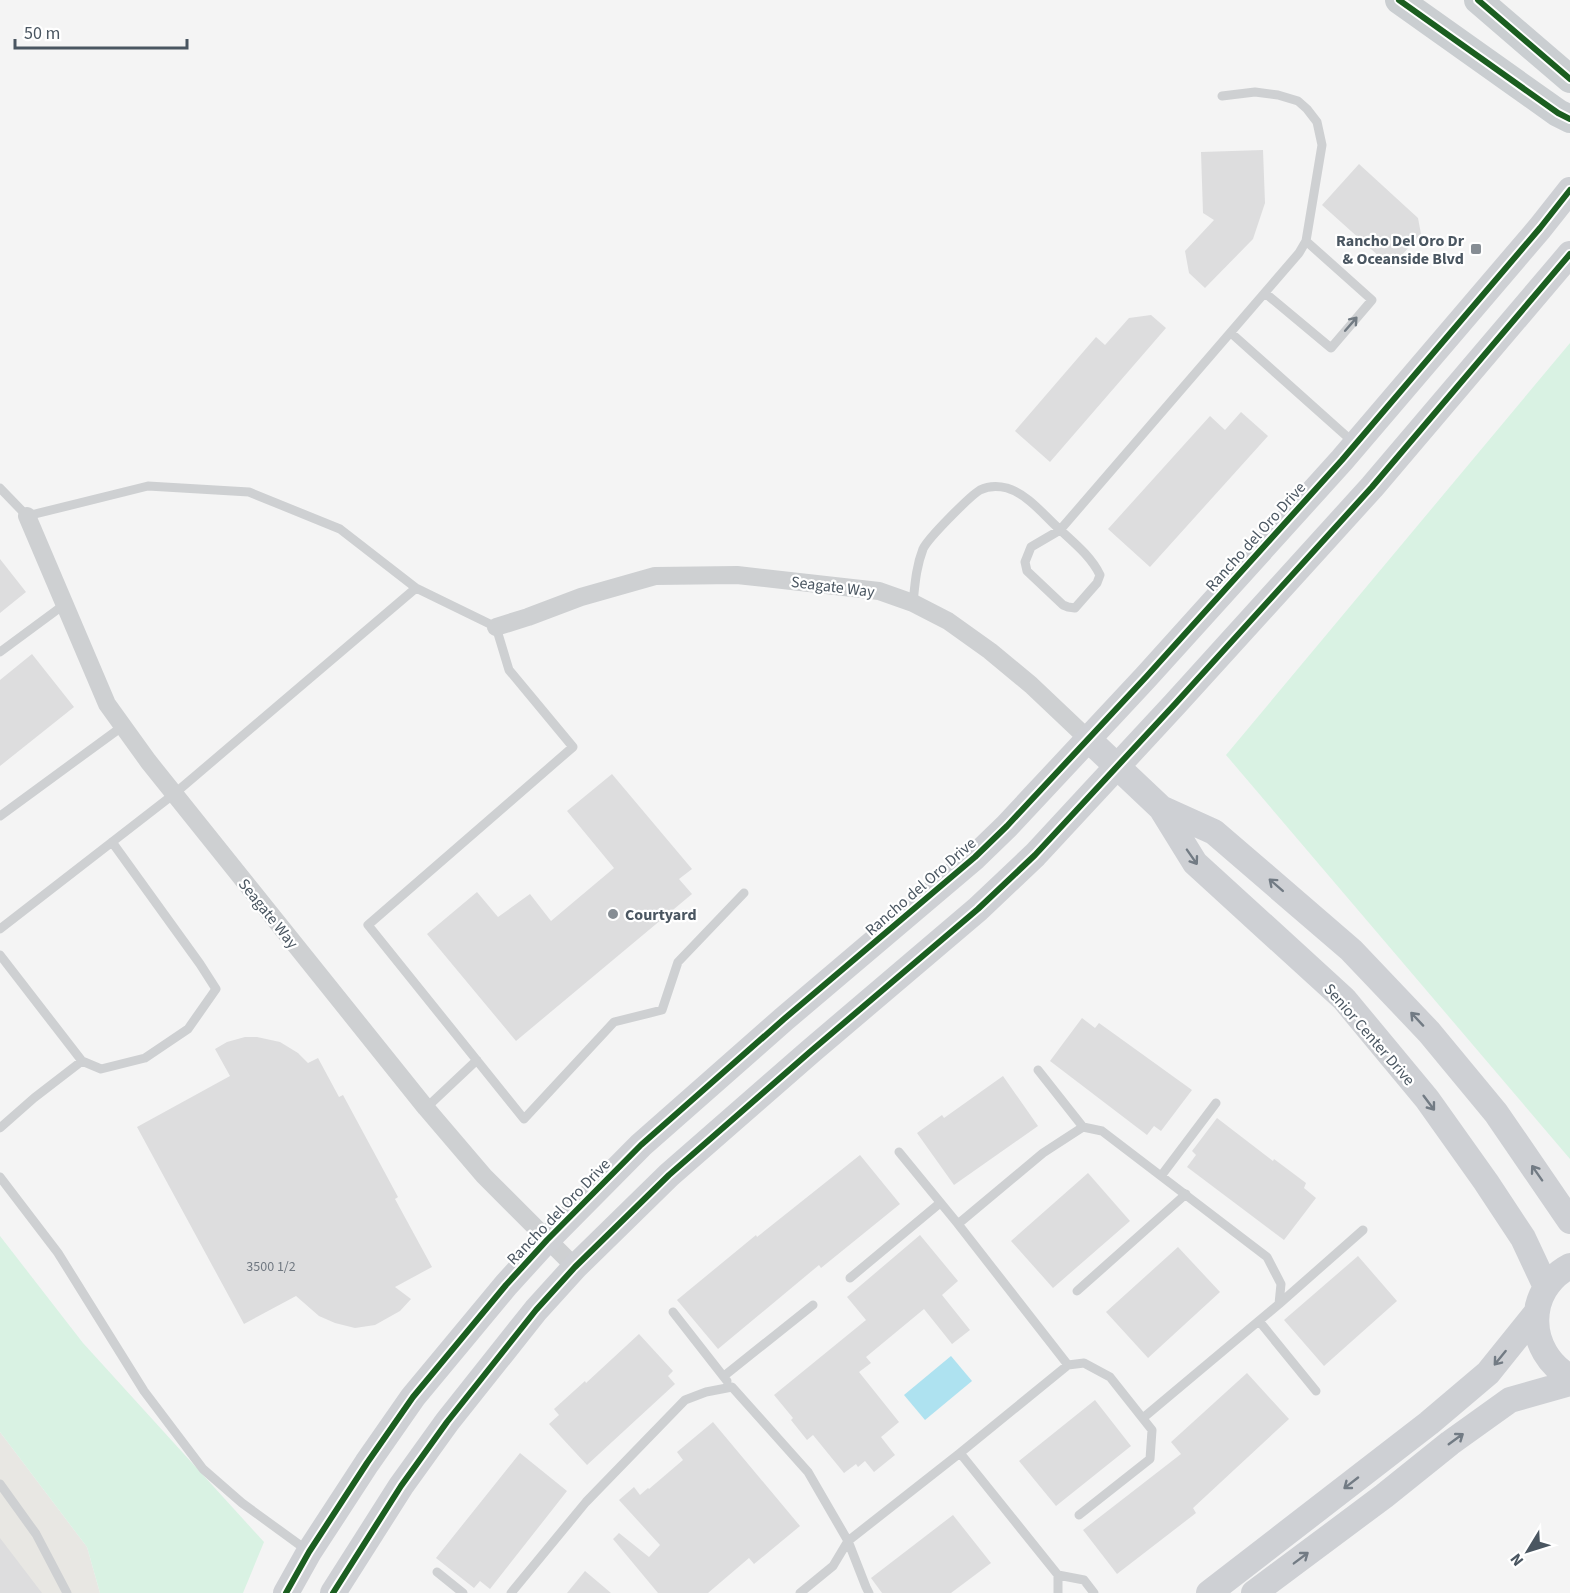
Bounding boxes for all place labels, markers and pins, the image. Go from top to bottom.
place label: Rancho Del Oro Dr & Oceanside Blvd [1336,230,1465,270]
marker: Rancho Del Oro Dr & Oceanside Blvd [1469,242,1483,256]
place label: Courtyard [625,904,697,926]
marker: Courtyard [606,907,620,921]

